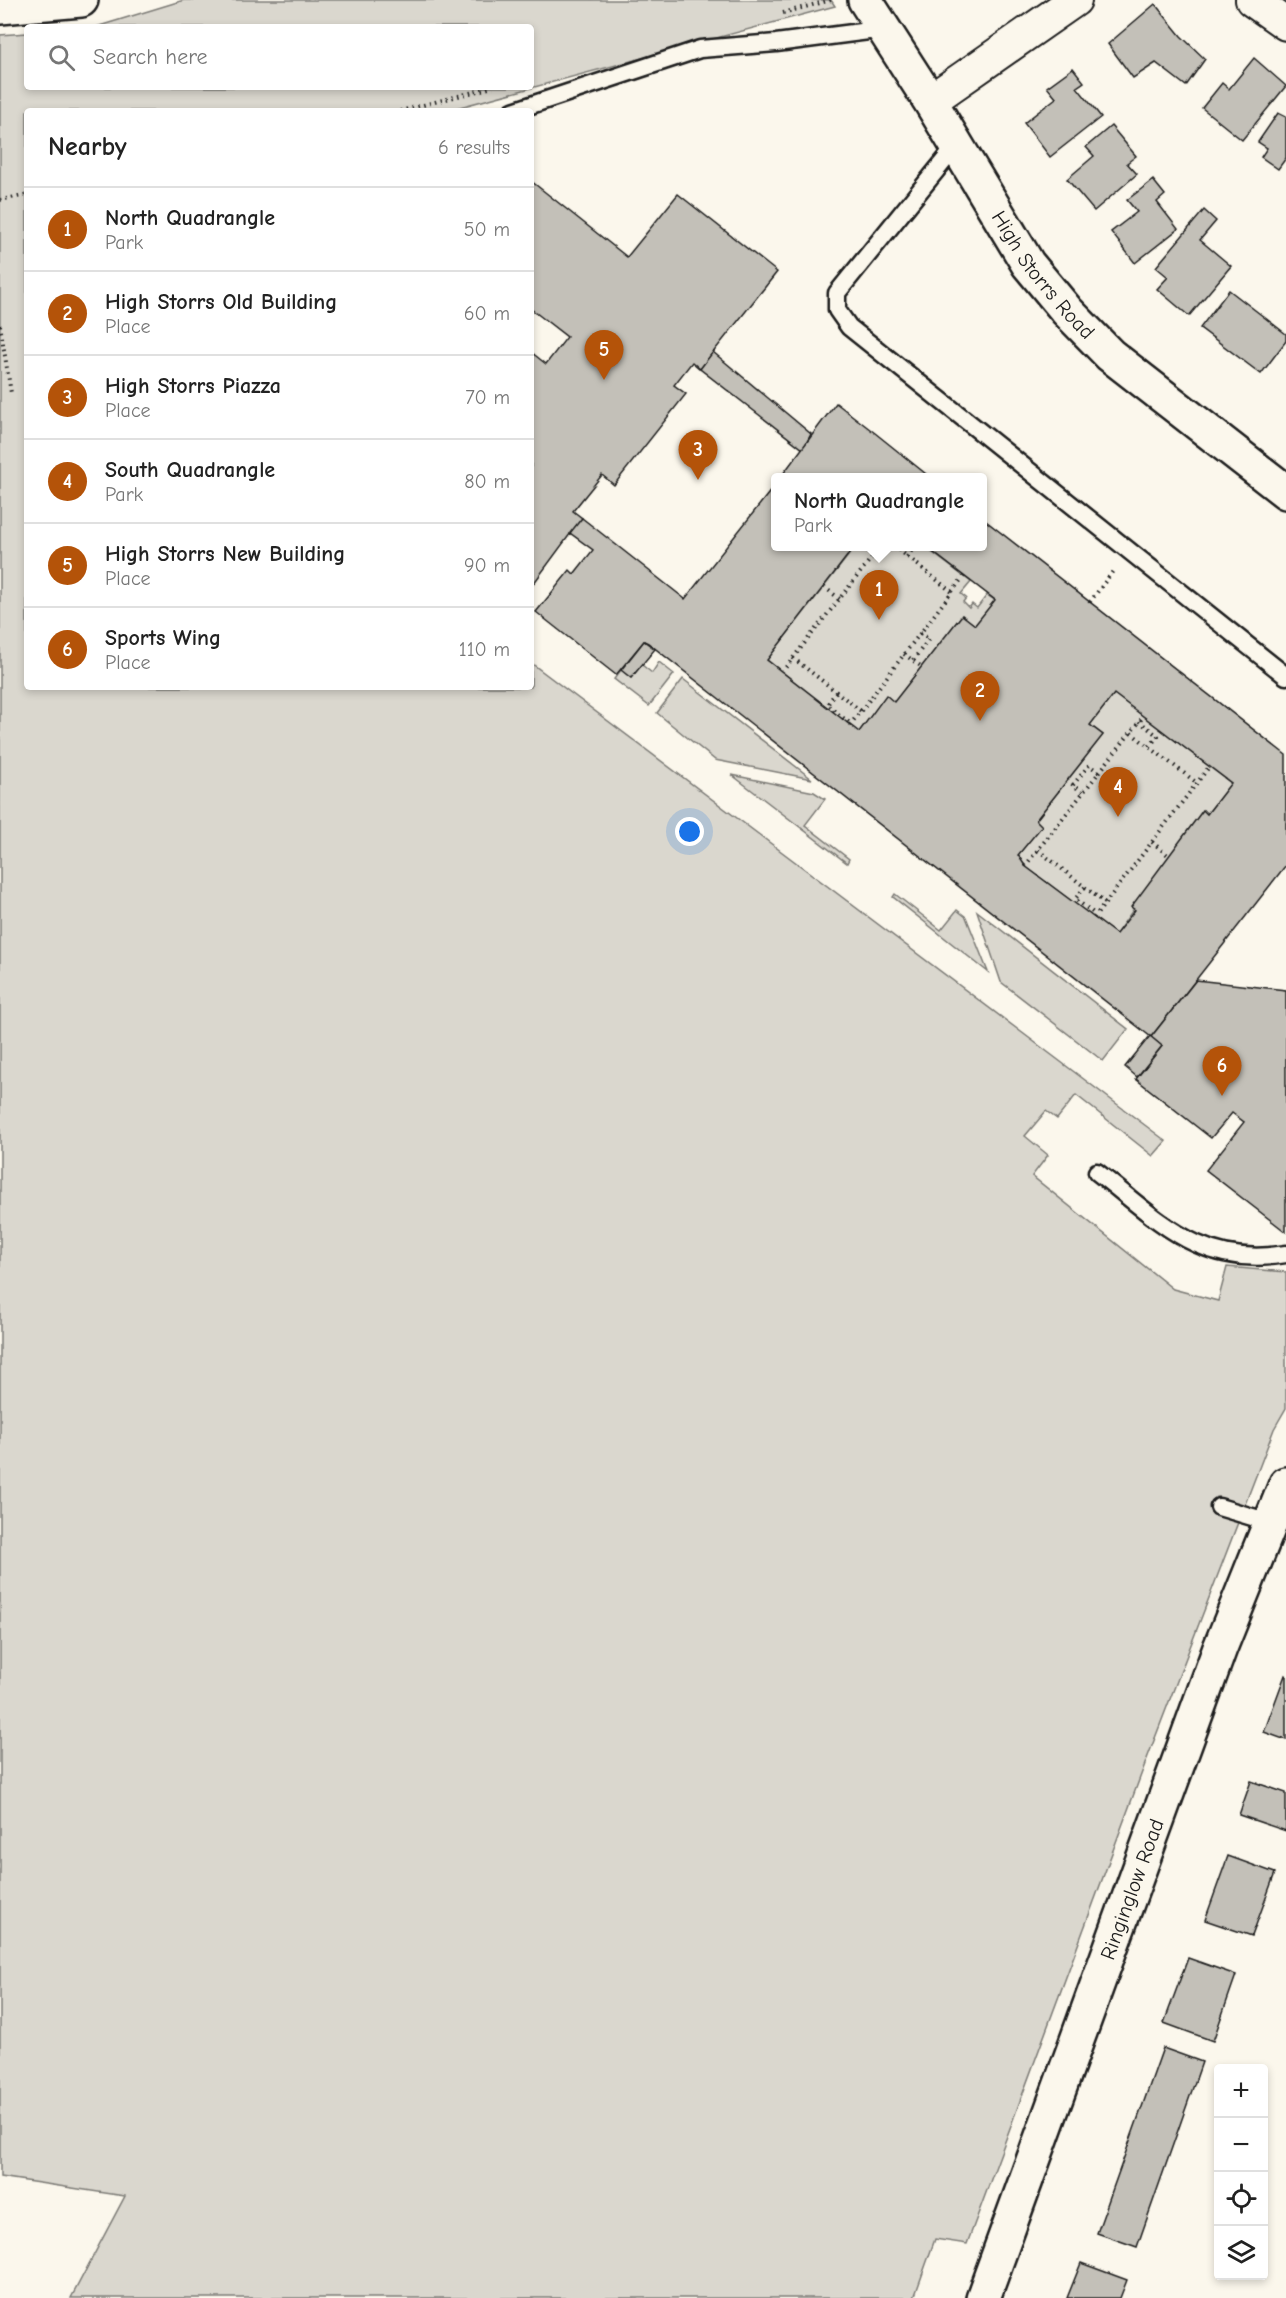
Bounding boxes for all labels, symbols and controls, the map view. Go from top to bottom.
search box [24,24,534,90]
icon: search [45,41,78,74]
text: Search here [93,44,208,70]
text: Nearby [48,132,127,162]
text: 6 results [438,136,510,159]
text: North Quadrangle [105,205,275,231]
street label: High Storrs Road [987,206,1100,344]
text: 1 [64,218,71,241]
text: 50 m [464,218,510,241]
text: Park [105,231,143,254]
text: High Storrs Old Building [105,289,337,315]
text: 2 [63,302,72,325]
text: 60 m [464,302,510,325]
text: Place [105,315,151,338]
pin: 5 [584,330,624,380]
text: High Storrs Piazza [105,373,281,399]
text: 3 [63,386,72,409]
text: 70 m [465,386,510,409]
text: Place [105,399,151,422]
pin: 3 [678,430,718,480]
text: South Quadrangle [105,457,275,483]
text: 4 [63,470,72,493]
text: 80 m [464,470,510,493]
popup [771,473,987,551]
text: Park [105,483,143,506]
text: North Quadrangle [794,488,964,514]
text: Park [794,514,832,537]
text: High Storrs New Building [105,541,345,567]
text: 5 [62,554,73,577]
text: 90 m [464,554,510,577]
text: Place [105,567,151,590]
pin: 1 [860,570,898,620]
text: Sports Wing [105,625,221,651]
text: 6 [62,638,73,661]
text: 110 m [459,638,510,661]
text: Place [105,651,151,674]
pin: 2 [960,672,1000,721]
pin: 4 [1098,768,1138,817]
your location [675,817,704,846]
pin: 6 [1202,1046,1242,1096]
street label: Ringinglow Road [1095,1816,1169,1963]
map controls [1214,2064,1268,2280]
button: + [1214,2064,1268,2118]
button: − [1214,2118,1268,2172]
button: locate [1214,2172,1268,2226]
button: layers [1214,2226,1268,2280]

